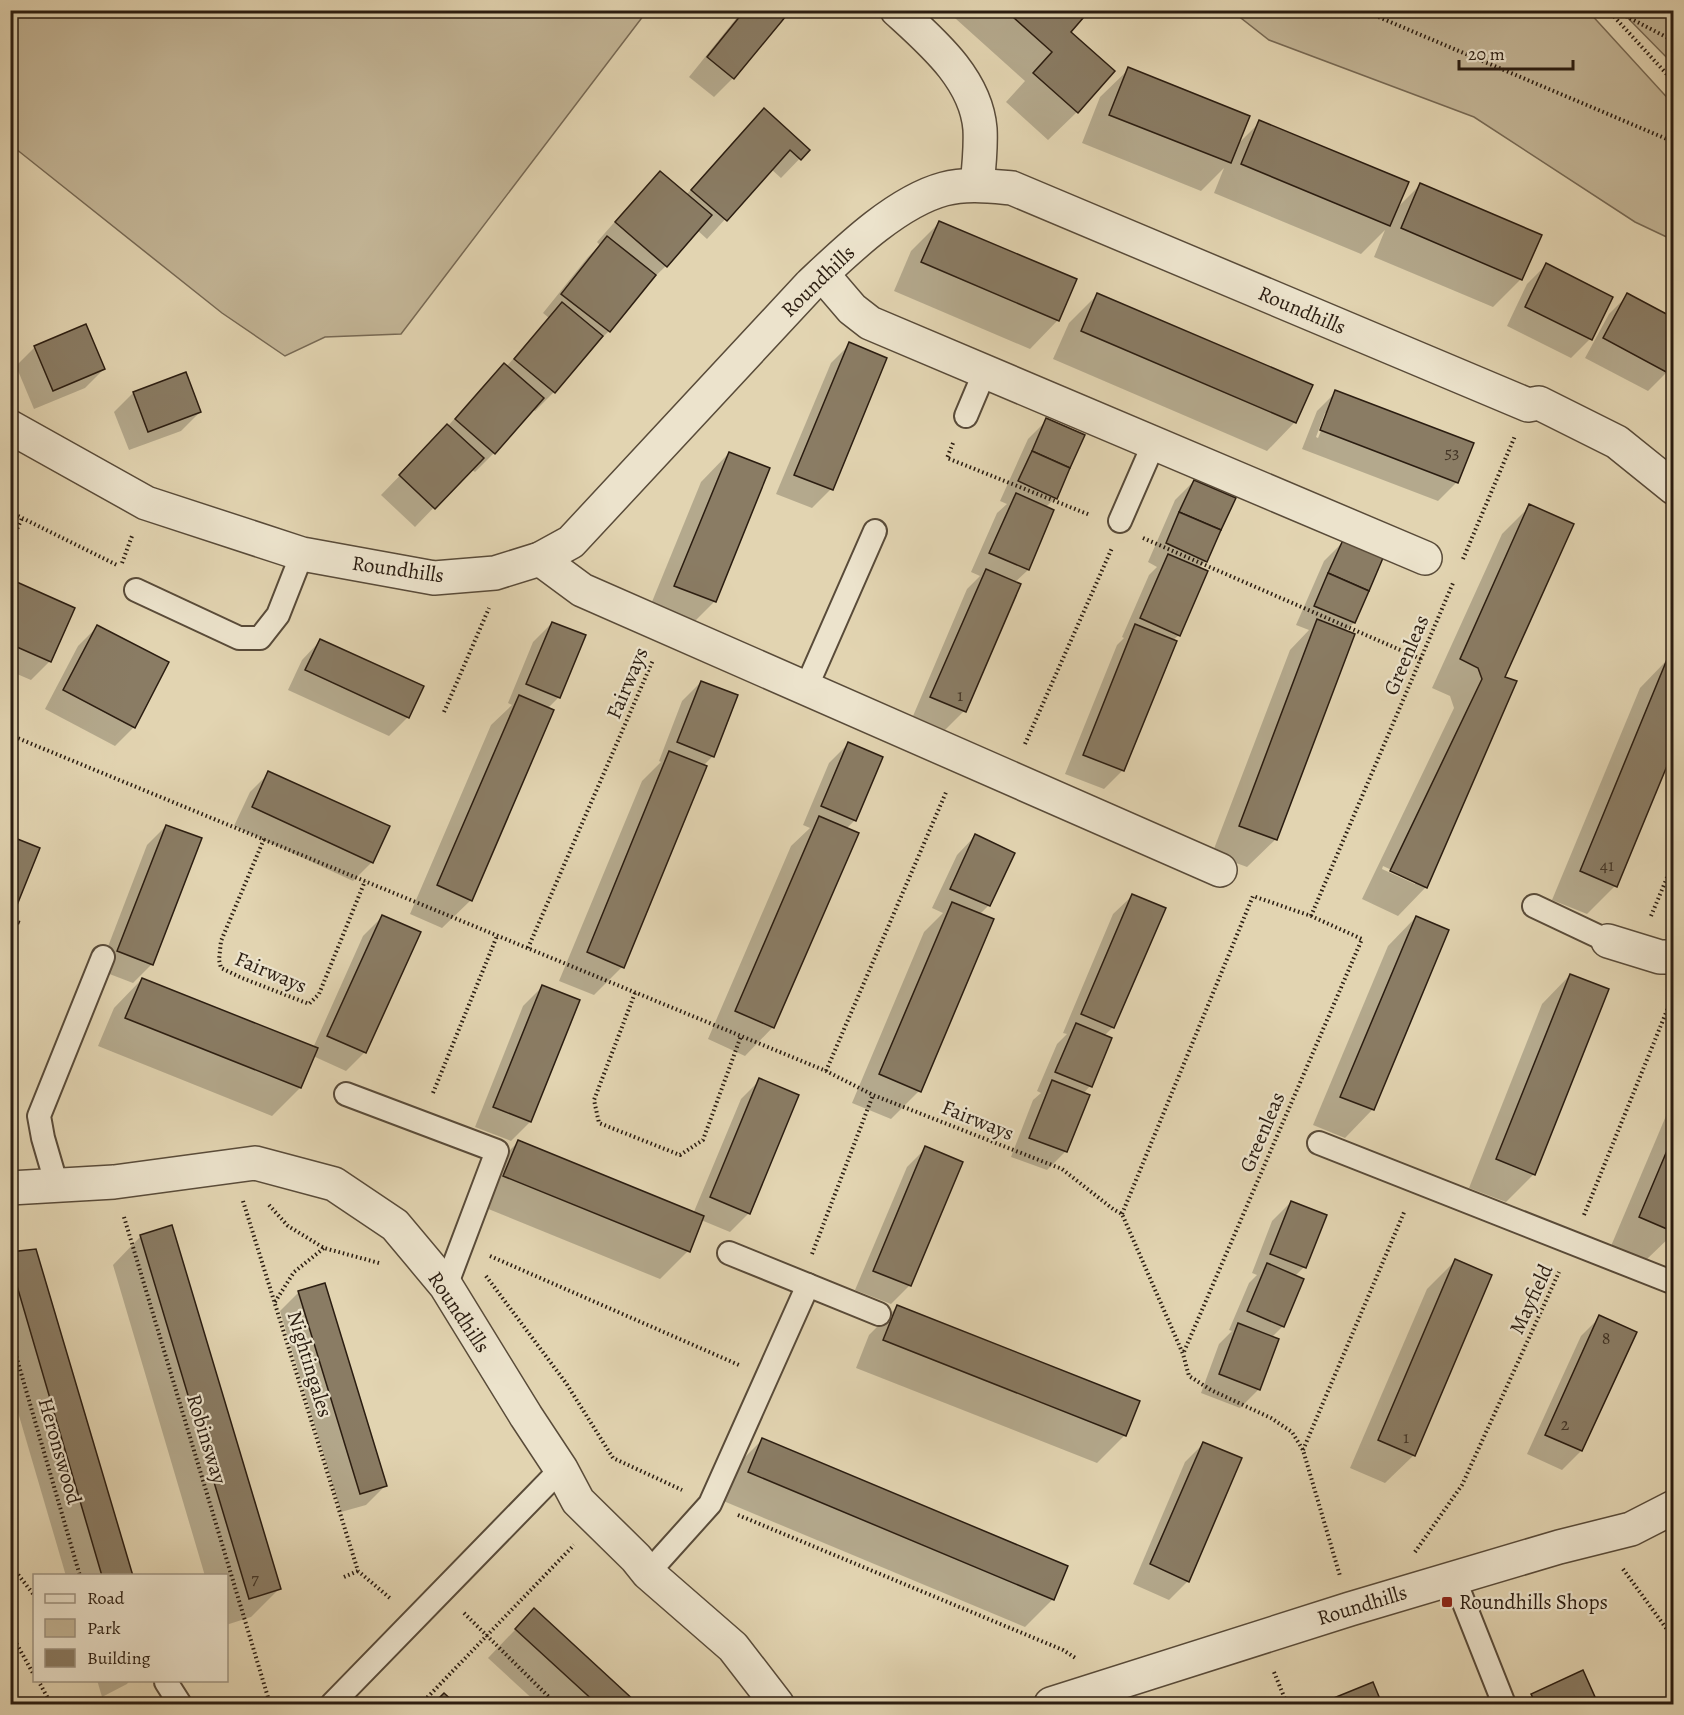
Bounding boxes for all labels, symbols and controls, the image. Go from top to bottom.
scale bar [1459,33,1573,71]
text: 20 m [1468,42,1505,66]
street label: Roundhills [775,239,861,323]
street label: Roundhills [1254,279,1350,341]
house number: 53 [1444,440,1460,464]
street label: Roundhills [350,549,446,589]
street label: Greenleas [1377,611,1435,699]
street label: Fairways [599,643,655,723]
house number: 1 [957,683,963,707]
house number: 41 [1600,853,1614,877]
street label: Fairways [231,944,311,1000]
street label: Greenleas [1233,1088,1291,1176]
street label: Fairways [938,1093,1018,1147]
street label: Mayfield [1503,1259,1560,1339]
street label: Roundhills [421,1266,497,1358]
street label: Nightingales [281,1307,339,1421]
house number: 8 [1602,1326,1610,1350]
street label: Robinsway [180,1391,234,1488]
street label: Heronswood [31,1394,89,1508]
house number: 2 [1561,1412,1570,1436]
house number: 1 [1403,1425,1409,1449]
house number: 7 [251,1566,259,1590]
legend [33,1574,228,1682]
street label: Roundhills [1314,1578,1410,1632]
text: Road [87,1586,125,1610]
place label: Roundhills Shops [1459,1588,1608,1616]
marker: Roundhills Shops [1440,1595,1454,1609]
text: Park [87,1616,121,1640]
text: Building [87,1646,151,1670]

